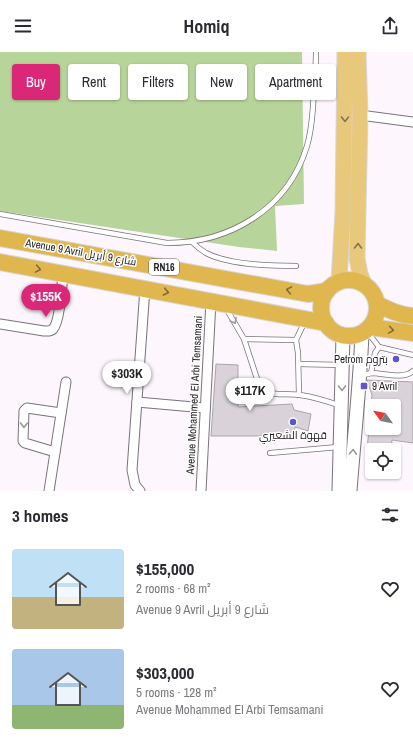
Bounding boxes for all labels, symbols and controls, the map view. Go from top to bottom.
text: Homiq [184,14,229,39]
icon: menu [12,15,34,37]
icon: share [379,15,401,37]
chip: Buy [12,64,60,100]
chip: Rent [68,64,120,100]
chip: Filters [128,64,188,100]
chip: New [196,64,247,100]
chip: Apartment [255,64,336,100]
one-way arrow [341,116,349,122]
street label: Avenue 9 Avril شارع 9 أبريل [23,235,138,270]
one-way arrow [354,243,362,249]
road number: RN16 [149,259,179,275]
one-way arrow [35,264,41,273]
pin: $155K [18,284,74,318]
one-way arrow [286,286,292,295]
text: $155K [30,288,62,305]
one-way arrow [163,288,169,296]
street label: Avenue Mohammed El Arbi Temsamani [183,315,205,476]
one-way arrow [229,317,236,324]
one-way arrow [388,325,394,334]
place label: Petrom بتروم [334,352,388,367]
marker: Petrom بتروم [391,354,401,364]
pin: $303K [99,361,155,395]
text: $303K [111,365,143,382]
pin: $117K [222,378,278,412]
place label: 9 Avril [372,379,397,393]
marker: 9 Avril [359,381,369,391]
text: $117K [235,382,265,399]
one-way arrow [337,385,346,391]
north arrow [365,399,401,435]
map controls [365,399,401,479]
marker: قهوة الشعيري [288,417,298,427]
one-way arrow [20,422,28,428]
place label: قهوة الشعيري [259,428,327,444]
button: locate [365,443,401,479]
one-way arrow [348,449,357,455]
text: 3 homes [12,504,69,527]
icon: filters [379,504,401,526]
text: $155,000 [136,557,194,580]
icon: home [44,565,92,613]
icon: heart [379,578,401,600]
text: 2 rooms · 68 m² [136,580,211,597]
text: Avenue 9 Avril شارع 9 أبريل [136,601,269,618]
text: $303,000 [136,661,194,684]
icon: home [44,665,92,713]
icon: heart [379,678,401,700]
text: 5 rooms · 128 m² [136,684,217,701]
text: Avenue Mohammed El Arbi Temsamani [136,701,323,718]

